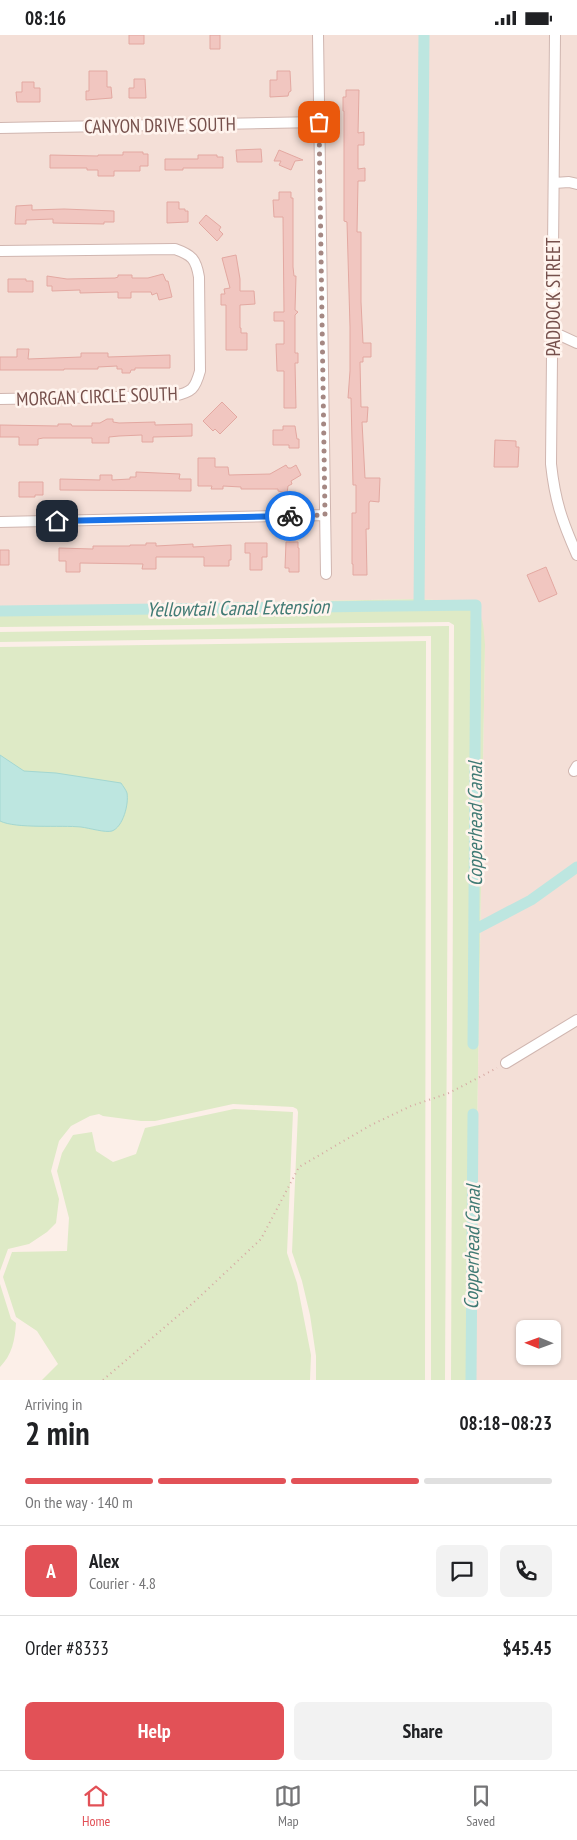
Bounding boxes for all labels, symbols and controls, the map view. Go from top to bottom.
text: 08:16 [25,6,66,30]
pin [298,101,340,143]
icon: bag [305,108,333,136]
street label: CANYON DRIVE SOUTH [84,112,236,138]
street label: PADDOCK STREET [541,237,565,357]
street label: MORGAN CIRCLE SOUTH [16,381,178,411]
courier [265,491,315,541]
pin [36,500,78,542]
icon: bike [276,502,304,530]
icon: home [43,507,71,535]
water label: Yellowtail Canal Extension [147,593,331,623]
water label: Copperhead Canal [462,759,488,886]
water label: Copperhead Canal [458,1182,486,1310]
north arrow [516,1320,561,1365]
map controls [516,1320,561,1365]
text: Arriving in [25,1394,82,1414]
text: 08:18–08:23 [459,1411,552,1435]
text: 2 min [25,1412,90,1454]
text: On the way · 140 m [25,1492,133,1512]
button: chat [436,1545,488,1597]
button: phone [500,1545,552,1597]
text: Alex [89,1549,119,1573]
text: A [46,1559,56,1583]
text: Courier · 4.8 [89,1573,156,1593]
text: Order #8333 [25,1636,109,1660]
text: $45.45 [503,1636,552,1660]
button: Help [25,1702,284,1760]
button: Share [294,1702,552,1760]
tab: Home [82,1782,110,1830]
tab: Map [274,1782,302,1830]
tab: Saved [466,1782,495,1830]

